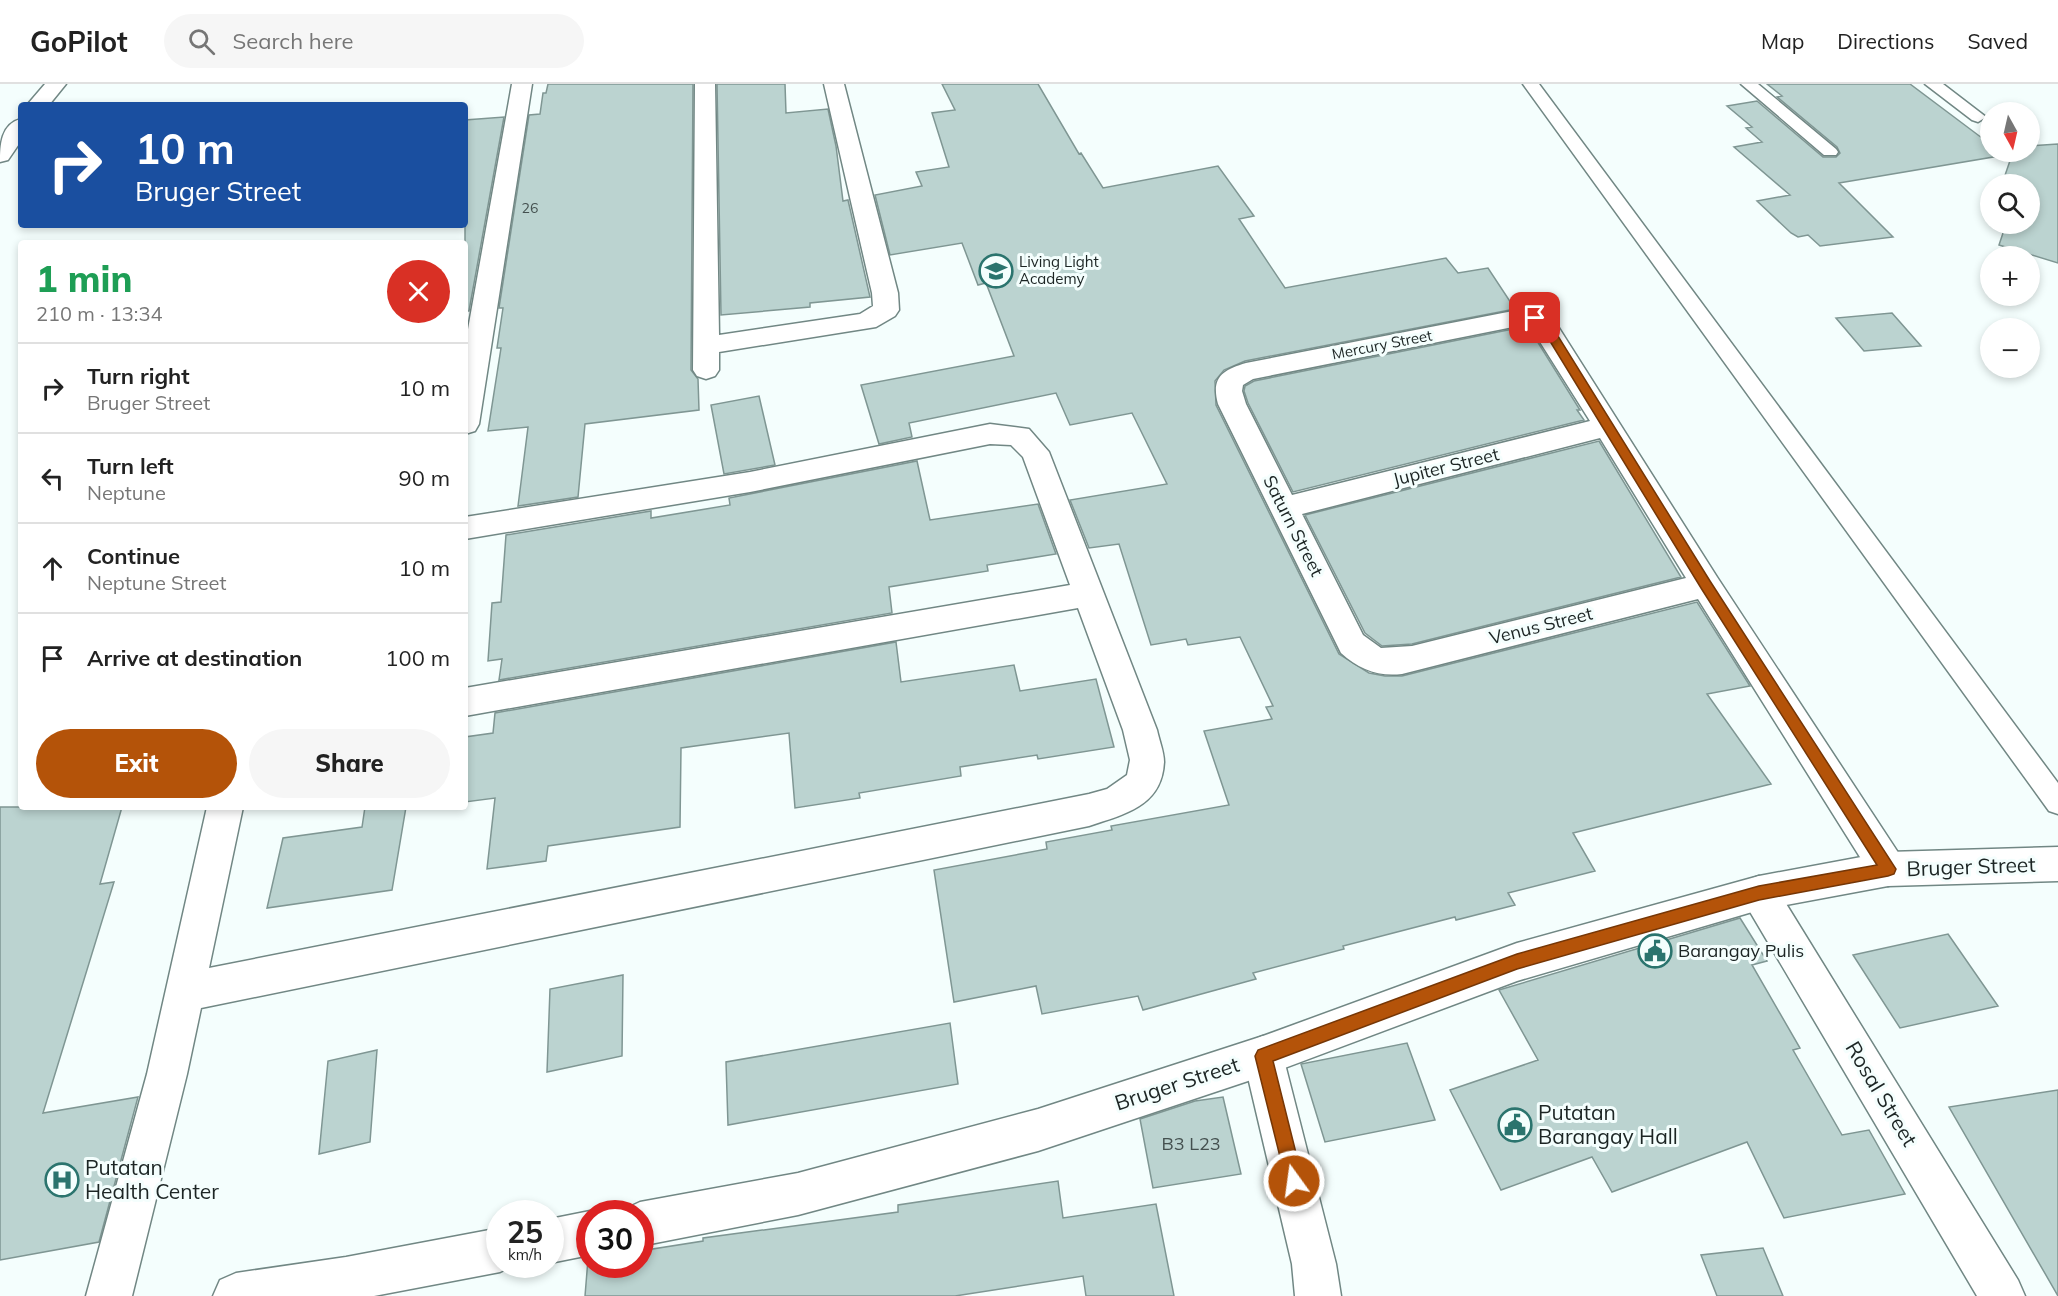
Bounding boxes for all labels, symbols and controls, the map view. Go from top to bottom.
search box [164,14,584,68]
text: GoPilot [30,24,128,59]
icon: search [185,25,218,58]
text: Search here [233,27,354,55]
text: Map [1761,28,1804,54]
text: Directions [1837,28,1934,54]
text: Saved [1967,28,2028,54]
north arrow [1980,102,2040,162]
map controls [1980,102,2040,378]
text: 10 m [135,122,235,175]
icon: right [36,126,114,204]
text: Bruger Street [135,174,301,208]
button: search [1980,174,2040,234]
house number: 26 [522,199,538,217]
button: + [1980,246,2040,306]
place label: Living Light Academy [1019,252,1099,288]
school or university icon: Living Light Academy [978,253,1014,289]
text: 1 min [36,256,132,301]
button: close [387,260,450,323]
pin [1509,292,1560,343]
text: 210 m · 13:34 [36,301,162,326]
icon: arrive [1518,301,1551,334]
button: − [1980,318,2040,378]
street label: Mercury Street [1330,325,1434,364]
text: Turn right [87,362,190,390]
icon: right [36,372,69,405]
text: 10 m [399,374,450,402]
text: Bruger Street [87,390,210,415]
street label: Jupiter Street [1391,442,1501,491]
text: Turn left [87,452,174,480]
icon: left [36,462,69,495]
text: 90 m [399,464,450,492]
street label: Saturn Street [1258,471,1329,580]
text: Neptune [87,480,166,505]
text: Continue [87,542,180,570]
icon: ahead [36,552,69,585]
text: 10 m [399,554,450,582]
text: Neptune Street [87,570,226,595]
street label: Venus Street [1487,602,1595,649]
icon: arrive [36,642,69,675]
text: Arrive at destination [87,644,302,672]
text: 100 m [385,644,450,672]
button: Exit [36,729,237,798]
button: Share [249,729,450,798]
street label: Bruger Street [1906,851,2036,881]
public building icon: Barangay Pulis [1637,933,1673,969]
place label: Barangay Pulis [1678,939,1804,962]
street label: Rosal Street [1840,1036,1923,1151]
street label: Bruger Street [1111,1051,1242,1115]
place label: Putatan Barangay Hall [1538,1099,1678,1149]
public building icon: Putatan Barangay Hall [1497,1107,1533,1143]
house number: B3 L23 [1161,1132,1221,1155]
position arrow [1262,1149,1326,1213]
place label: Putatan Health Center [85,1154,219,1204]
hospital icon: Putatan Health Center [44,1162,80,1198]
speed limit sign: 30 [576,1200,654,1278]
text: 25 [507,1213,543,1251]
text: km/h [508,1245,542,1264]

